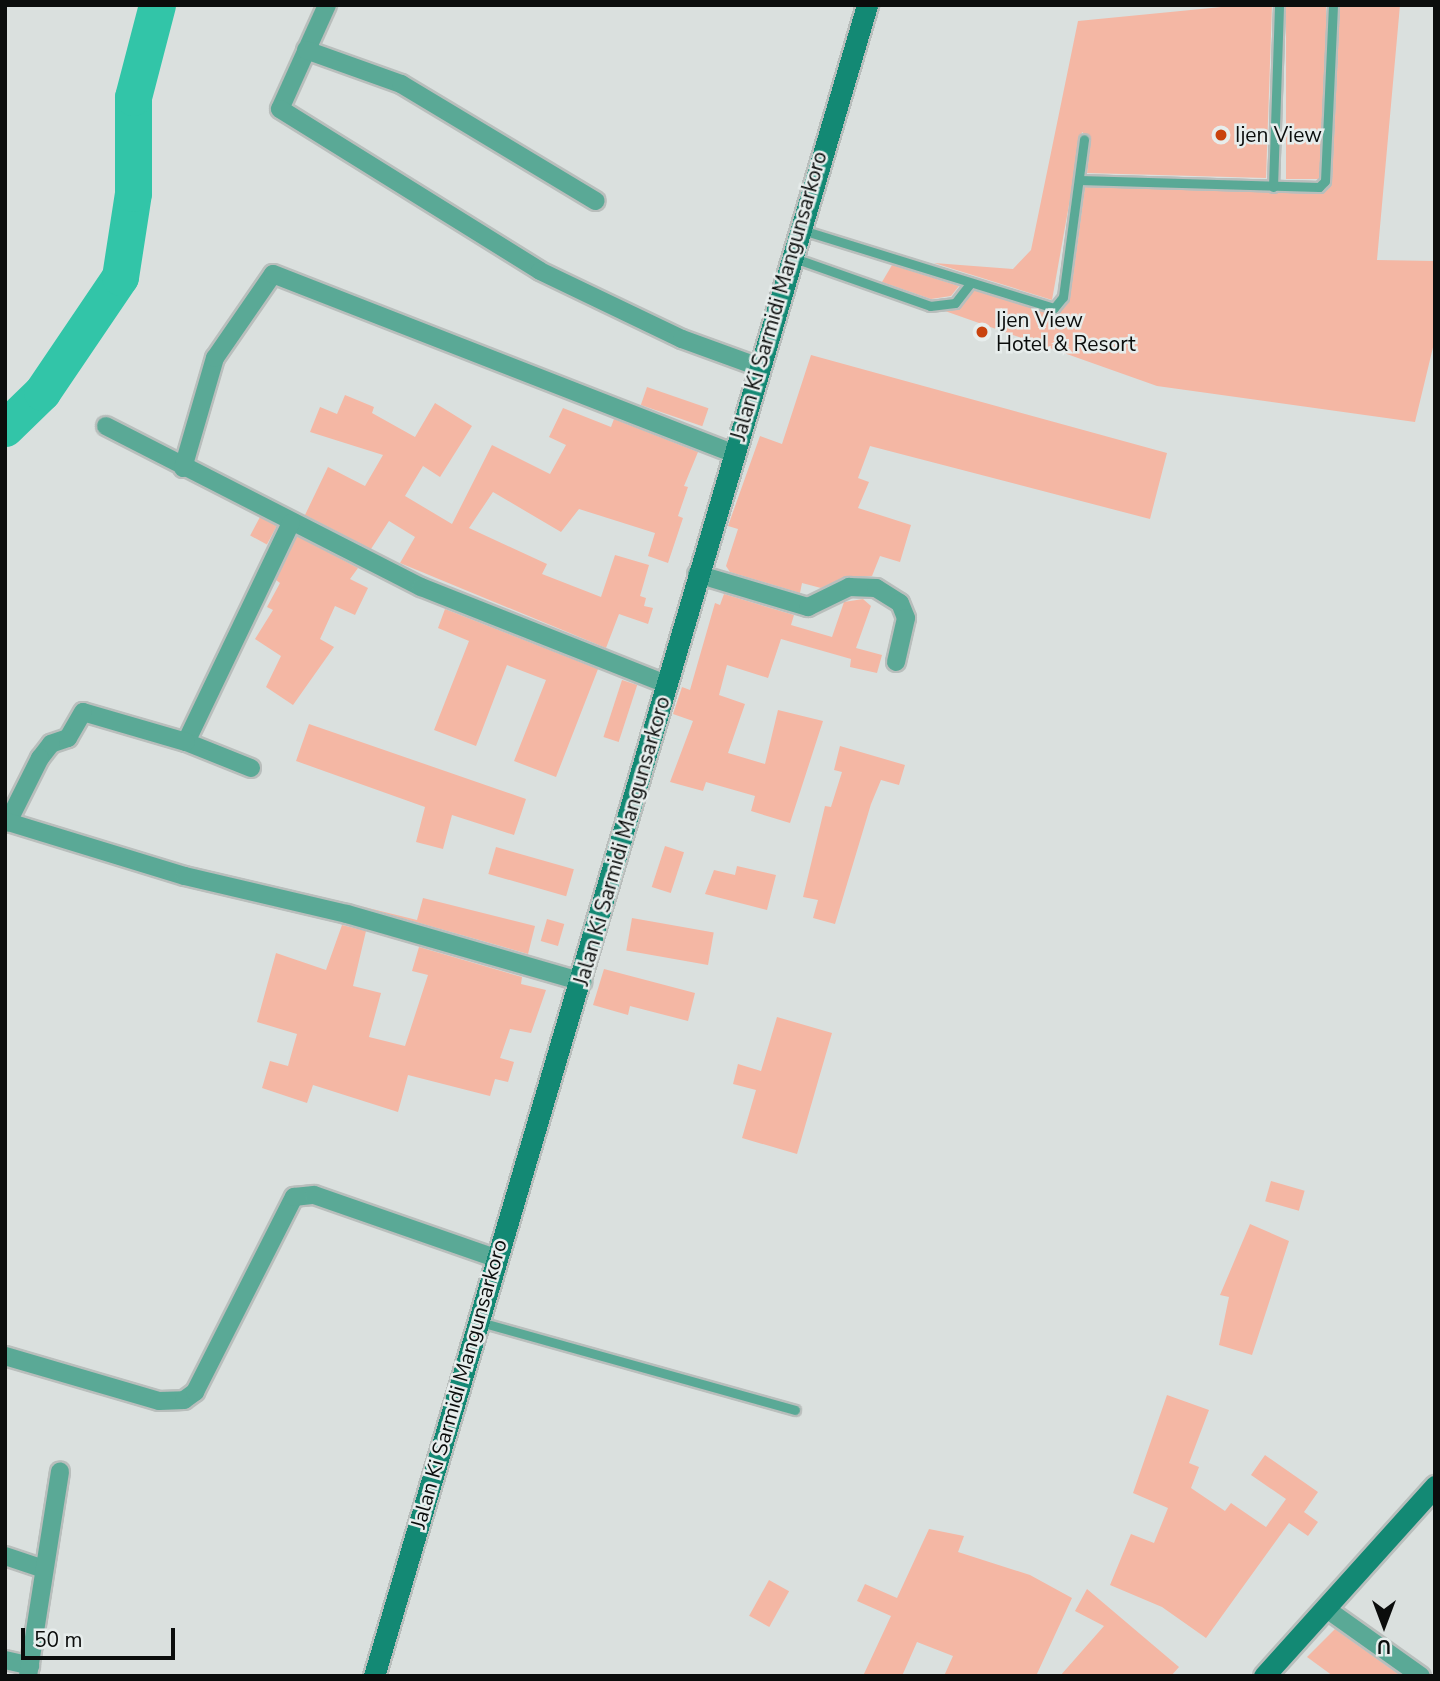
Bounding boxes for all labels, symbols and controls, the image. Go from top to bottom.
place label: Ijen View [1235,122,1322,148]
marker: Ijen View [1213,127,1229,143]
street label: Jalan Ki Sarmidi Mangunsarkoro [726,148,832,444]
place label: Ijen View Hotel & Resort [996,307,1136,357]
marker: Ijen View Hotel & Resort [974,324,990,340]
street label: Jalan Ki Sarmidi Mangunsarkoro [569,693,675,989]
street label: Jalan Ki Sarmidi Mangunsarkoro [406,1236,512,1532]
north arrow [1349,1590,1419,1660]
scale bar [24,1614,178,1658]
text: 50 m [34,1626,83,1654]
text: U [1377,1633,1391,1659]

